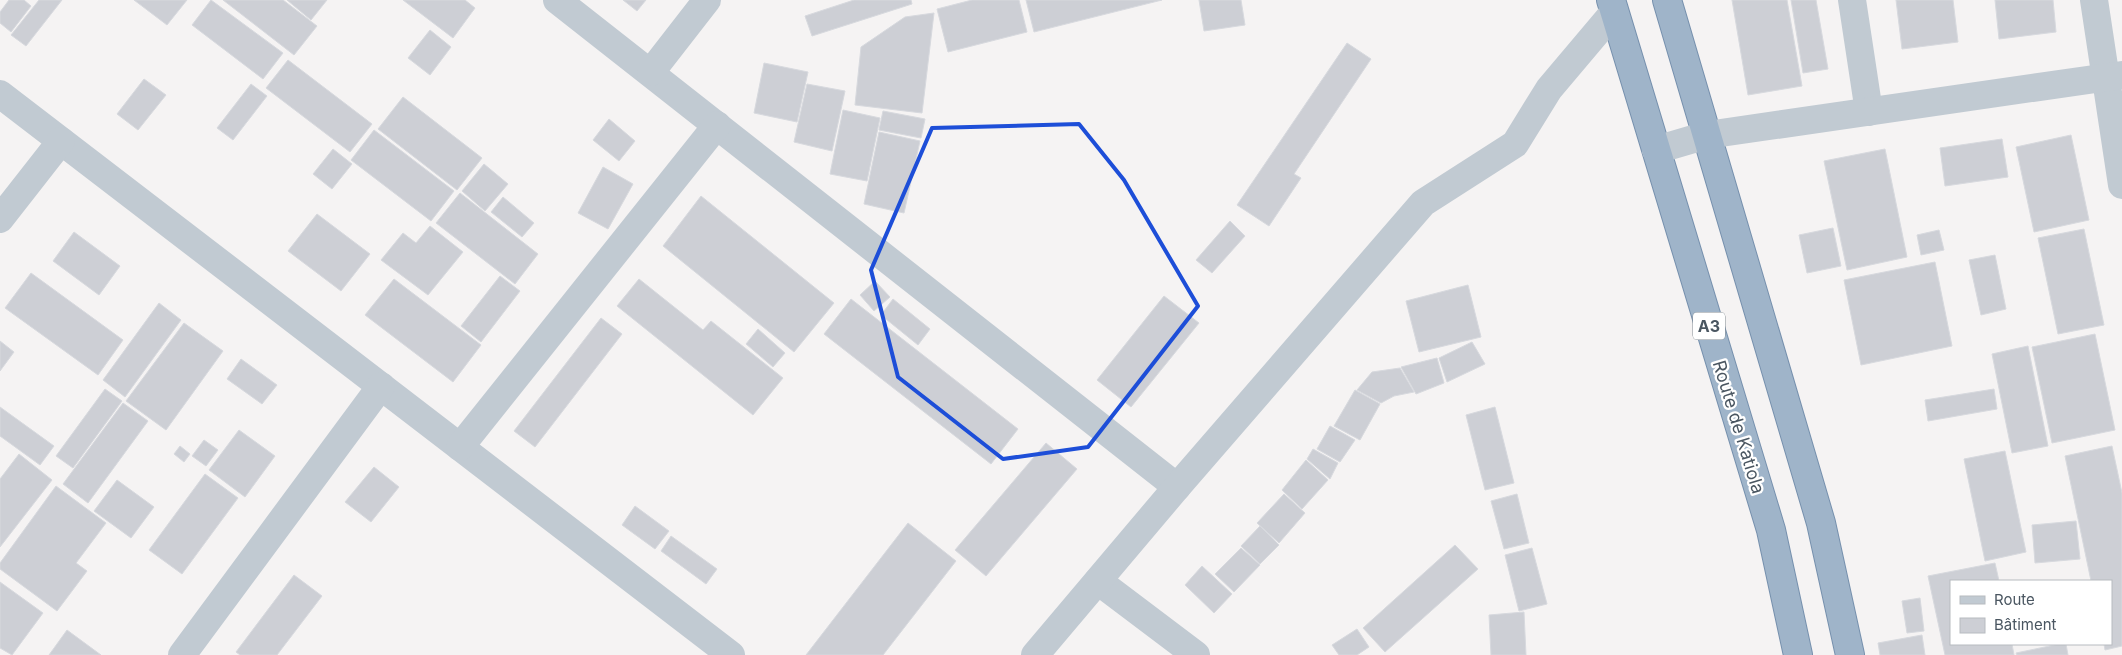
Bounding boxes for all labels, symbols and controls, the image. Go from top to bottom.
road number: A3 [1693,312,1725,340]
street label: Route de Katiola [1709,358,1769,496]
legend [1950,580,2112,645]
text: Route [1994,590,2035,609]
text: Bâtiment [1994,615,2057,634]

